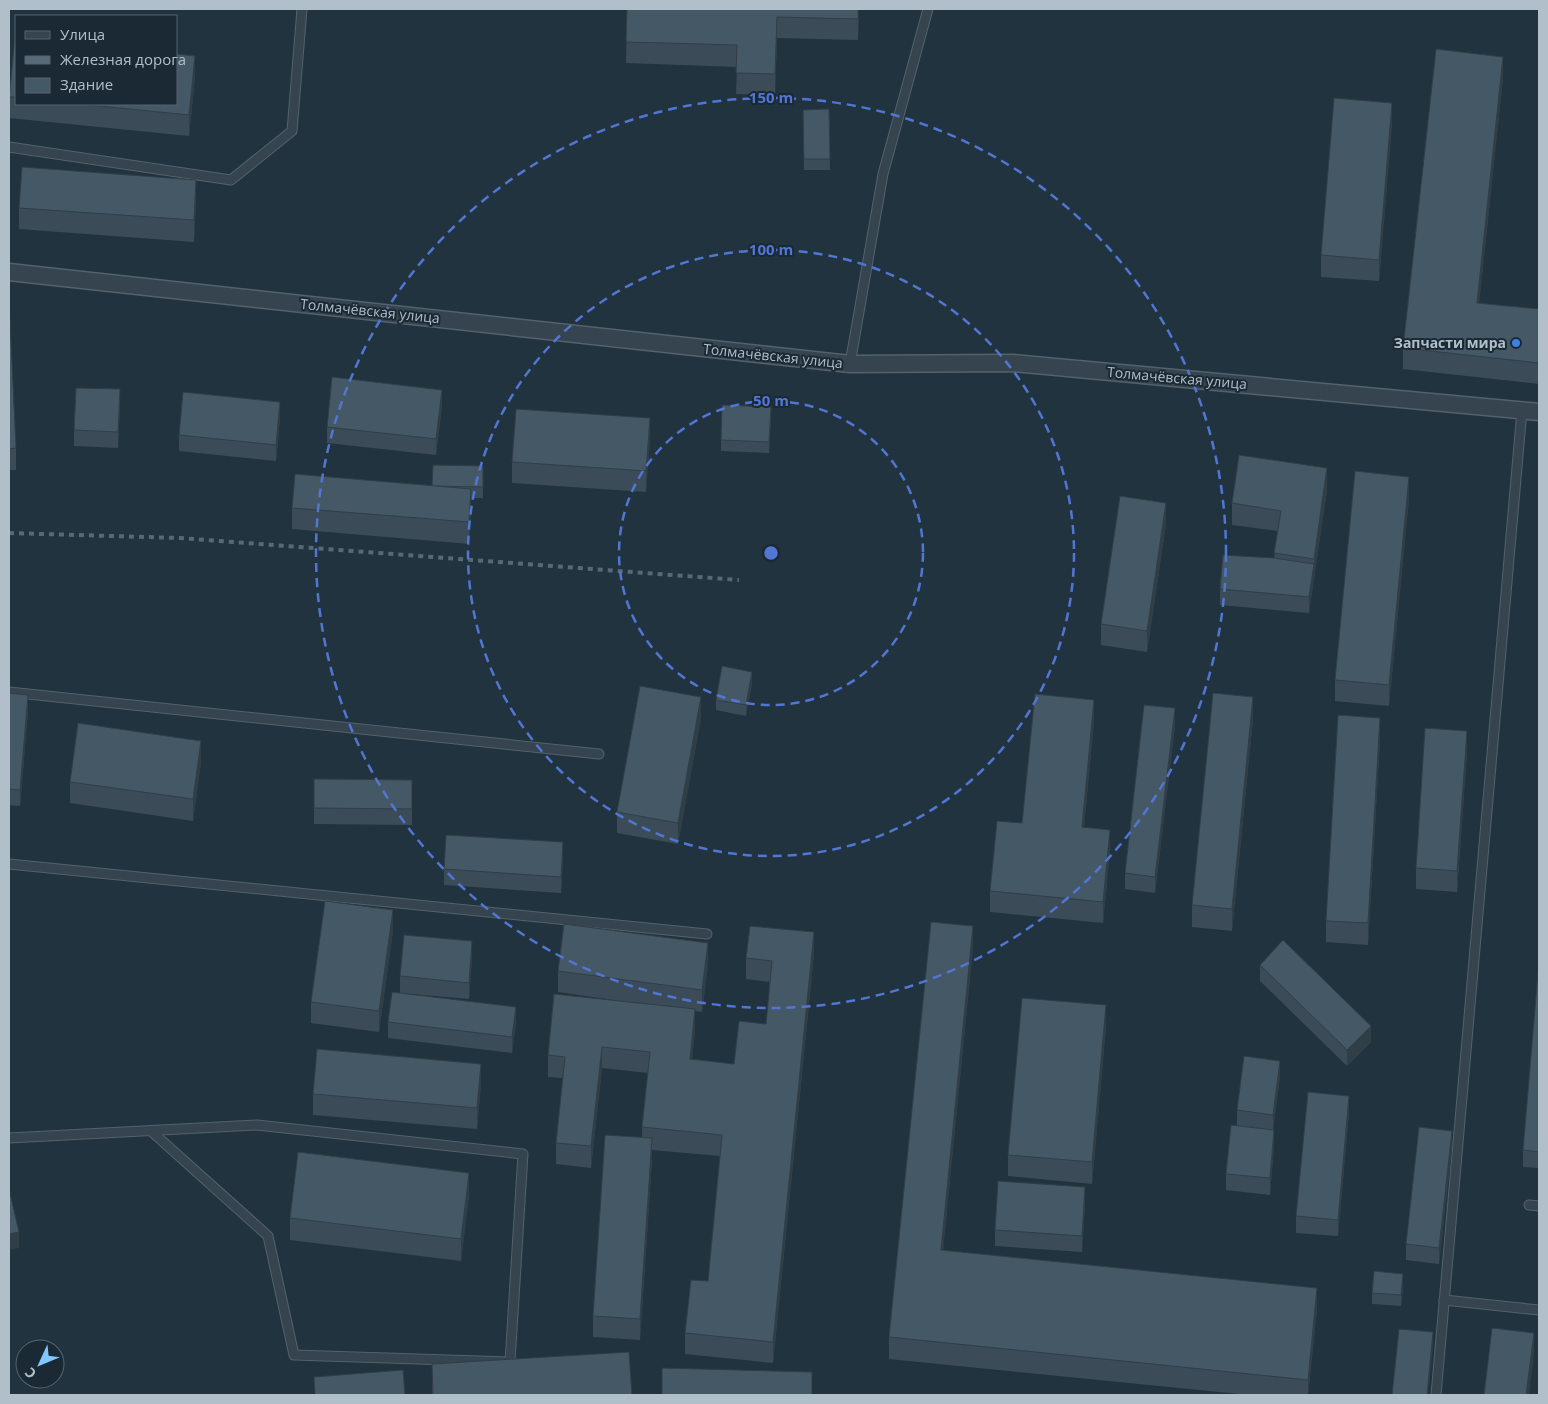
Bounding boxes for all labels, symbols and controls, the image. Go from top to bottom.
legend [15,15,178,105]
text: Улица [60,24,105,44]
text: Железная дорога [60,49,186,69]
text: Здание [60,74,113,94]
text: 150 m [749,87,793,107]
text: 100 m [749,239,793,259]
street label: Толмачёвская улица [299,294,441,327]
place label: Запчасти мира [1394,333,1506,352]
marker: Запчасти мира [1510,337,1522,349]
street label: Толмачёвская улица [702,339,844,372]
street label: Толмачёвская улица [1106,362,1248,393]
text: 50 m [753,390,789,410]
centre of rings [762,544,780,562]
north arrow [15,1339,65,1389]
text: С [20,1364,40,1383]

